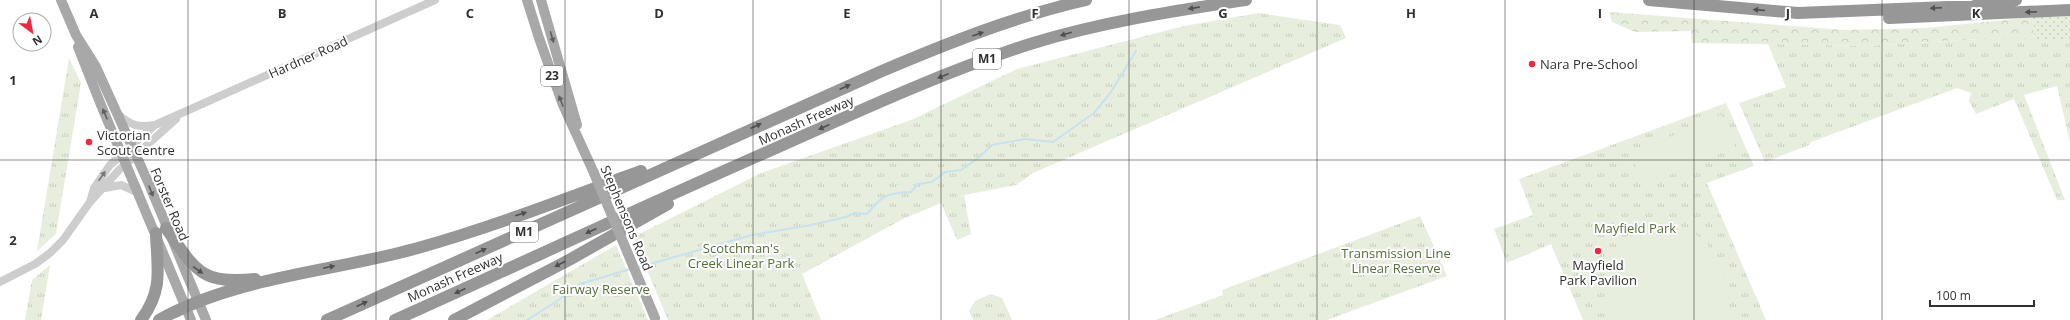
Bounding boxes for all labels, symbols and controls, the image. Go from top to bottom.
text: A [90,4,99,22]
text: B [278,4,287,22]
text: C [466,4,474,22]
text: D [654,4,664,22]
text: E [843,4,851,22]
text: F [1031,4,1039,22]
text: G [1218,4,1228,22]
text: H [1406,4,1416,22]
text: I [1598,4,1602,22]
text: J [1785,4,1790,22]
one-way arrow [1930,4,1942,11]
text: K [1972,4,1981,22]
one-way arrow [1188,5,1200,11]
one-way arrow [1753,6,1765,13]
one-way arrow [2025,9,2037,16]
north arrow [12,12,52,52]
one-way arrow [973,30,985,36]
street label: Hardner Road [265,31,351,83]
one-way arrow [1060,31,1072,37]
text: N [30,32,45,50]
one-way arrow [549,32,555,44]
road number: M1 [973,49,1001,69]
place label: Nara Pre-School [1540,55,1638,73]
marker: Nara Pre-School [1527,59,1537,69]
road number: 23 [541,66,563,86]
text: 1 [9,71,17,89]
one-way arrow [937,73,949,79]
one-way arrow [839,84,850,90]
street label: Monash Freeway [755,91,857,149]
one-way arrow [558,94,564,106]
one-way arrow [101,108,107,120]
one-way arrow [751,123,762,129]
one-way arrow [818,124,829,130]
place label: Victorian Scout Centre [97,126,175,159]
marker: Victorian Scout Centre [84,137,94,147]
street label: Stephensons Road [597,163,657,273]
street label: Forster Road [147,165,193,243]
one-way arrow [98,171,106,181]
one-way arrow [149,185,155,197]
one-way arrow [516,210,528,216]
park label: Mayfield Park [1594,219,1676,237]
road number: M1 [510,222,538,242]
one-way arrow [584,229,596,235]
text: 2 [9,231,17,249]
park label: Scotchman's Creek Linear Park [688,239,795,272]
park label: Transmission Line Linear Reserve [1341,244,1451,277]
marker: Mayfield Park Pavilion [1593,246,1603,256]
street label: Monash Freeway [404,248,506,306]
one-way arrow [476,248,488,254]
place label: Mayfield Park Pavilion [1559,256,1637,289]
one-way arrow [555,261,566,267]
one-way arrow [323,263,336,269]
one-way arrow [193,266,204,274]
park label: Fairway Reserve [552,280,650,298]
scale bar [1930,282,2034,308]
text: 100 m [1936,287,1971,304]
one-way arrow [454,288,465,294]
one-way arrow [357,301,368,307]

